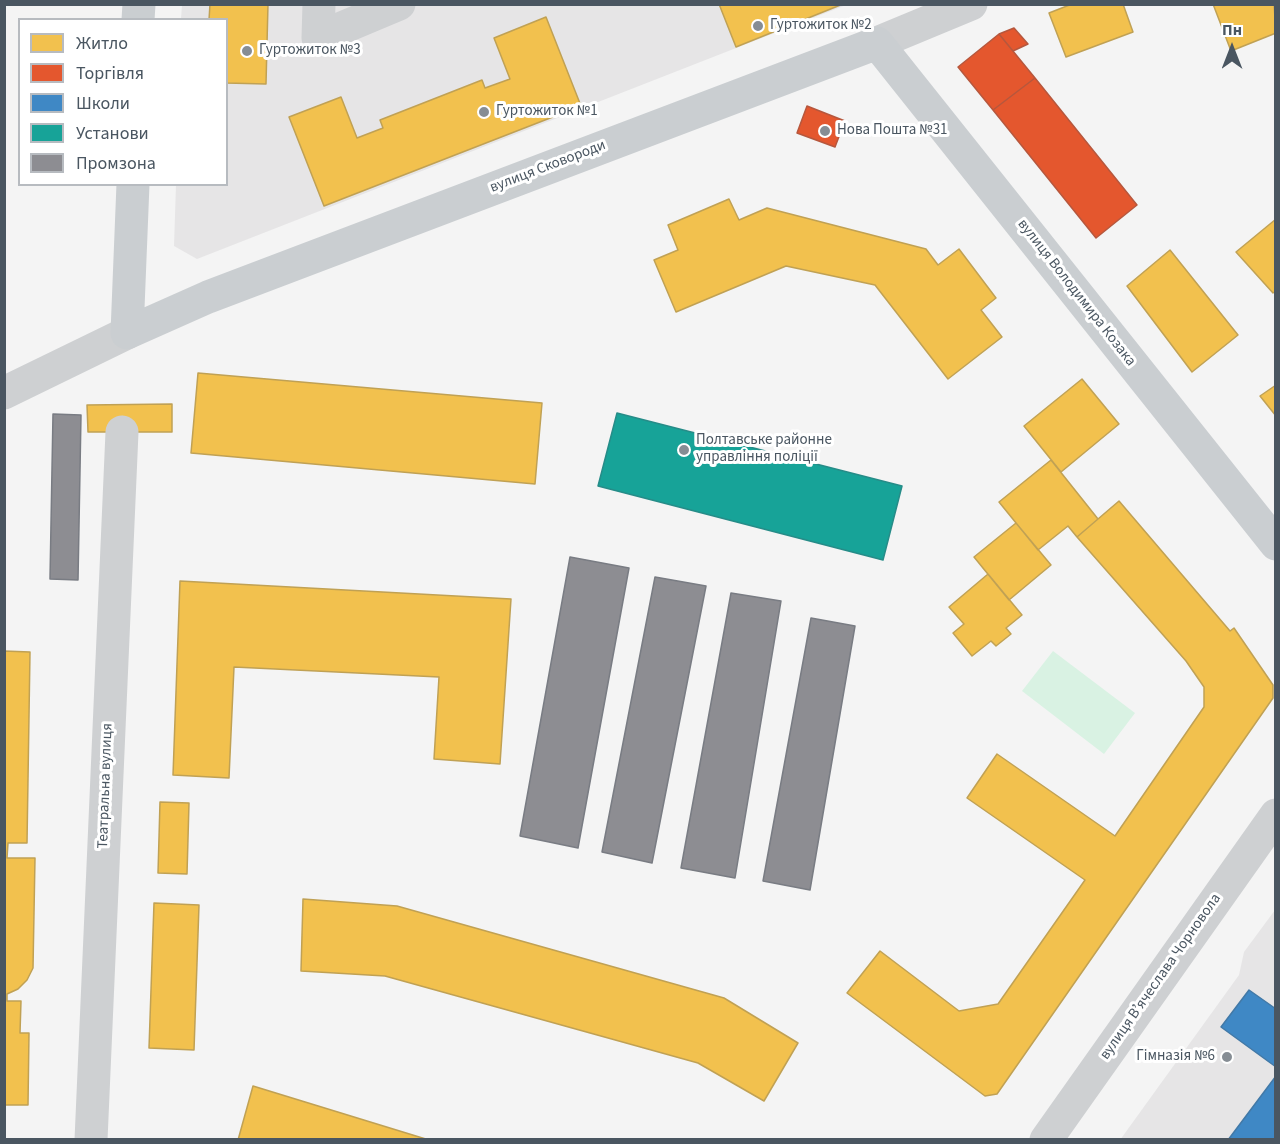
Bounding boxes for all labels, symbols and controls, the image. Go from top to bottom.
place label: Гуртожиток №2 [770,17,872,35]
legend [18,18,228,186]
north arrow [1202,18,1262,78]
marker: Гуртожиток №2 [751,19,765,33]
text: Пн [1222,19,1242,41]
text: Житло [76,31,128,56]
place label: Гуртожиток №3 [259,42,361,60]
marker: Гуртожиток №3 [240,44,254,58]
text: Торгівля [76,61,144,86]
text: Школи [76,91,130,116]
place label: Гуртожиток №1 [496,103,598,121]
marker: Гуртожиток №1 [477,105,491,119]
text: Установи [76,121,149,146]
place label: Нова Пошта №31 [837,122,948,140]
marker: Нова Пошта №31 [818,124,832,138]
street label: вулиця Сковороди [488,137,608,197]
text: Промзона [76,151,156,176]
street label: вулиця Володимира Козака [1013,216,1139,370]
place label: Полтавське районне управління поліції [696,432,832,467]
marker: Полтавське районне управління поліції [677,443,691,457]
street label: Театральна вулиця [95,723,117,849]
street label: вулиця Вʼячеслава Чорновола [1097,890,1225,1064]
place label: Гімназія №6 [1136,1048,1215,1066]
marker: Гімназія №6 [1220,1050,1234,1064]

